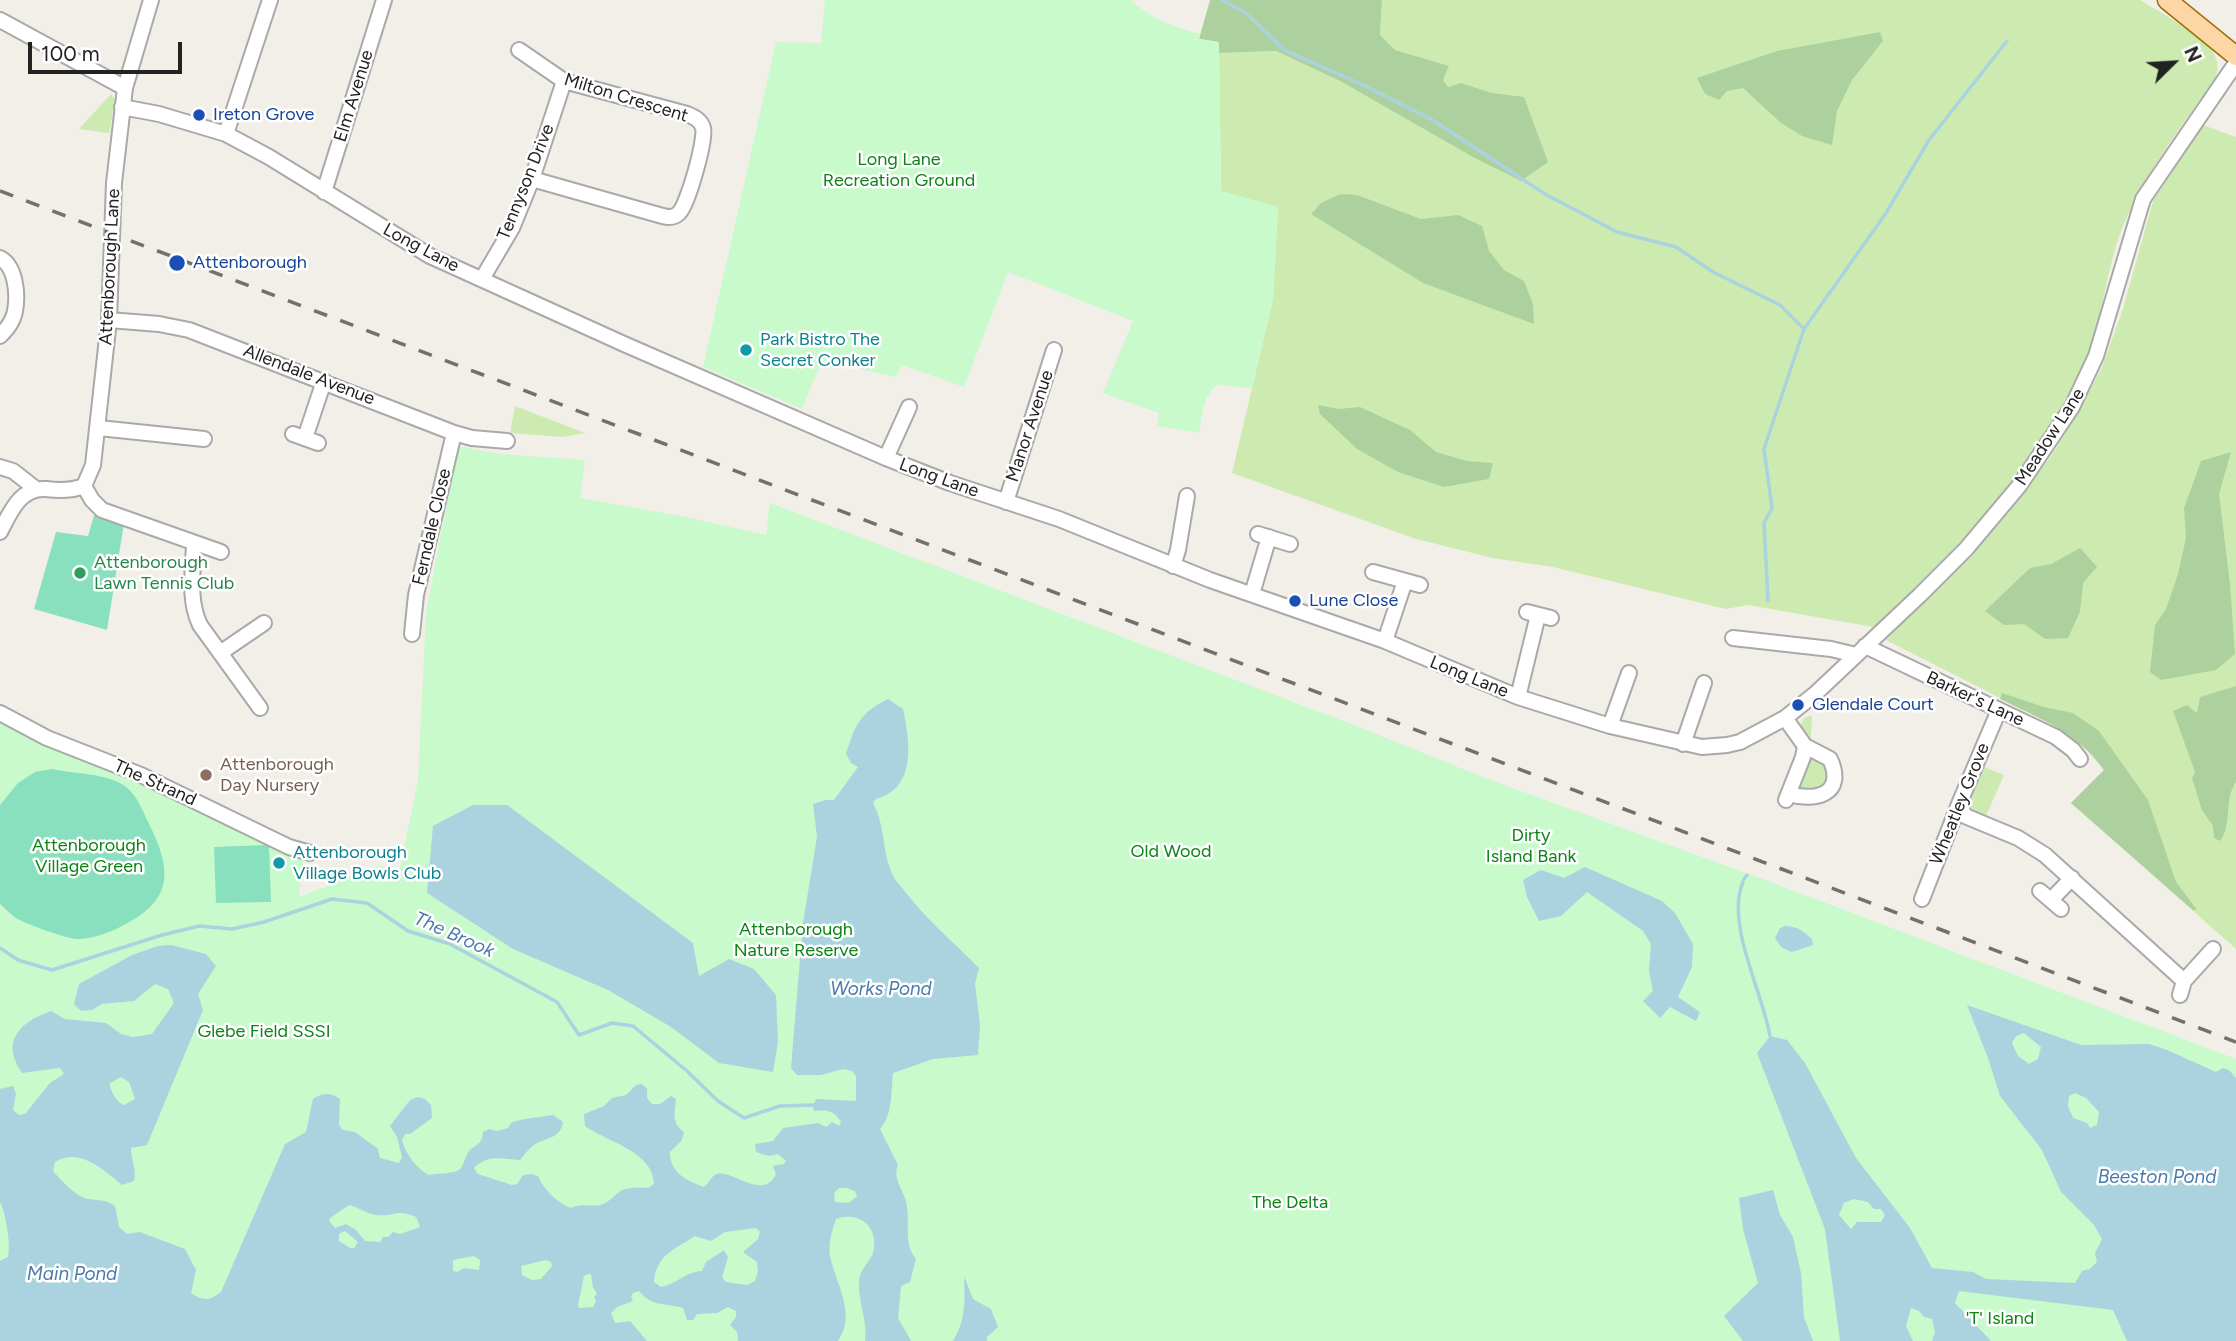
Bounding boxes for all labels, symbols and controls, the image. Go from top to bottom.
scale bar [32,28,186,72]
north arrow [2138,28,2208,98]
text: 100 m [41,41,100,66]
text: N [2179,43,2206,66]
street label: Elm Avenue [330,47,378,145]
street label: Milton Crescent [561,69,691,127]
place label: Ireton Grove [213,104,314,126]
marker: Ireton Grove [191,107,207,123]
street label: Tennyson Drive [493,121,559,243]
park label: Long Lane Recreation Ground [823,149,975,192]
street label: Attenborough Lane [95,188,125,346]
street label: Long Lane [379,219,463,277]
place label: Attenborough [193,252,307,274]
marker: Attenborough [167,253,187,273]
place label: Park Bistro The Secret Conker [760,329,880,372]
street label: Allendale Avenue [240,340,378,410]
marker: Park Bistro The Secret Conker [738,342,754,358]
street label: Manor Avenue [1002,367,1058,485]
street label: Meadow Lane [2010,384,2090,490]
street label: Long Lane [896,454,982,502]
street label: Ferndale Close [408,467,456,587]
place label: Attenborough Lawn Tennis Club [94,552,234,594]
marker: Attenborough Lawn Tennis Club [72,565,88,581]
place label: Lune Close [1309,590,1398,612]
marker: Lune Close [1287,593,1303,609]
street label: Long Lane [1426,651,1512,703]
street label: Barker's Lane [1923,667,2027,731]
place label: Glendale Court [1812,694,1934,716]
marker: Glendale Court [1790,697,1806,713]
street label: Wheatley Grove [1926,740,1994,868]
place label: Attenborough Day Nursery [220,754,334,796]
street label: The Strand [110,755,200,811]
marker: Attenborough Day Nursery [198,767,214,783]
park label: Dirty Island Bank [1486,825,1576,868]
park label: Attenborough Village Green [32,835,146,878]
park label: Old Wood [1131,841,1211,863]
place label: Attenborough Village Bowls Club [293,842,441,884]
marker: Attenborough Village Bowls Club [271,855,287,871]
water label: The Brook [410,907,498,963]
park label: Attenborough Nature Reserve [734,919,858,962]
water label: Works Pond [830,978,932,1000]
park label: Glebe Field SSSI [197,1021,331,1043]
water label: Beeston Pond [2098,1166,2216,1188]
park label: The Delta [1252,1192,1328,1214]
water label: Main Pond [27,1263,117,1285]
park label: 'T' Island [1966,1308,2034,1330]

